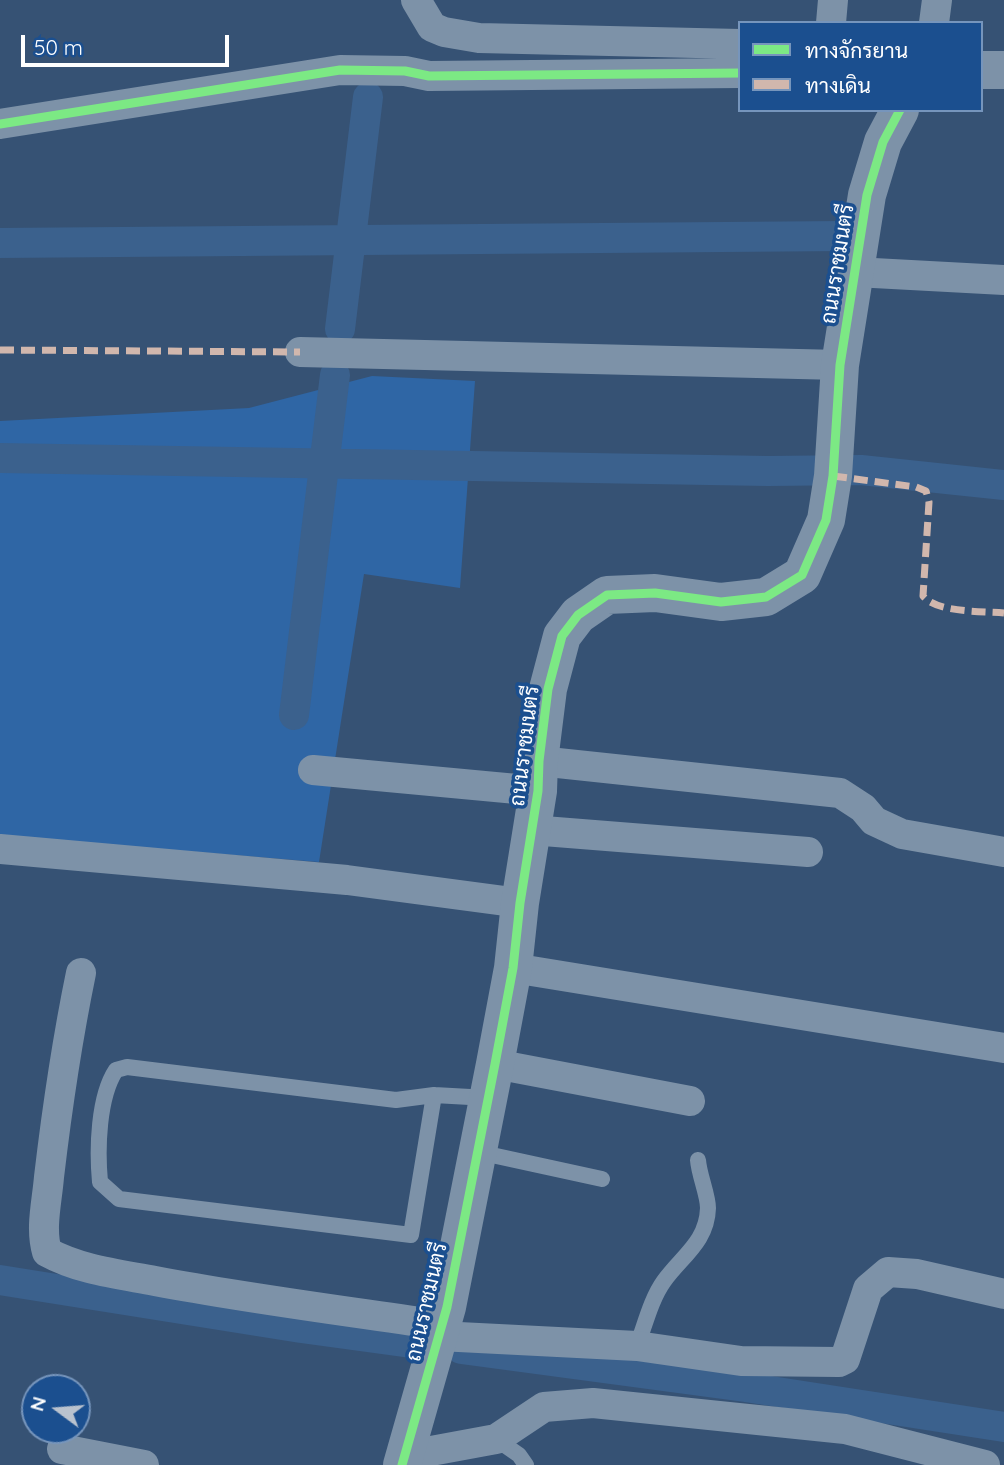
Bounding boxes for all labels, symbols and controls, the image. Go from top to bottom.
scale bar [24,21,233,65]
legend [738,21,983,112]
text: 50 m [34,34,83,60]
text: ทางจักรยาน [805,37,908,63]
text: ทางเดิน [805,72,871,98]
street label: ถนนราชมนตรี [816,202,860,326]
street label: ถนนราชมนตรี [505,684,545,808]
street label: ถนนราชมนตรี [401,1240,453,1364]
north arrow [21,1374,91,1444]
text: N [24,1394,51,1414]

